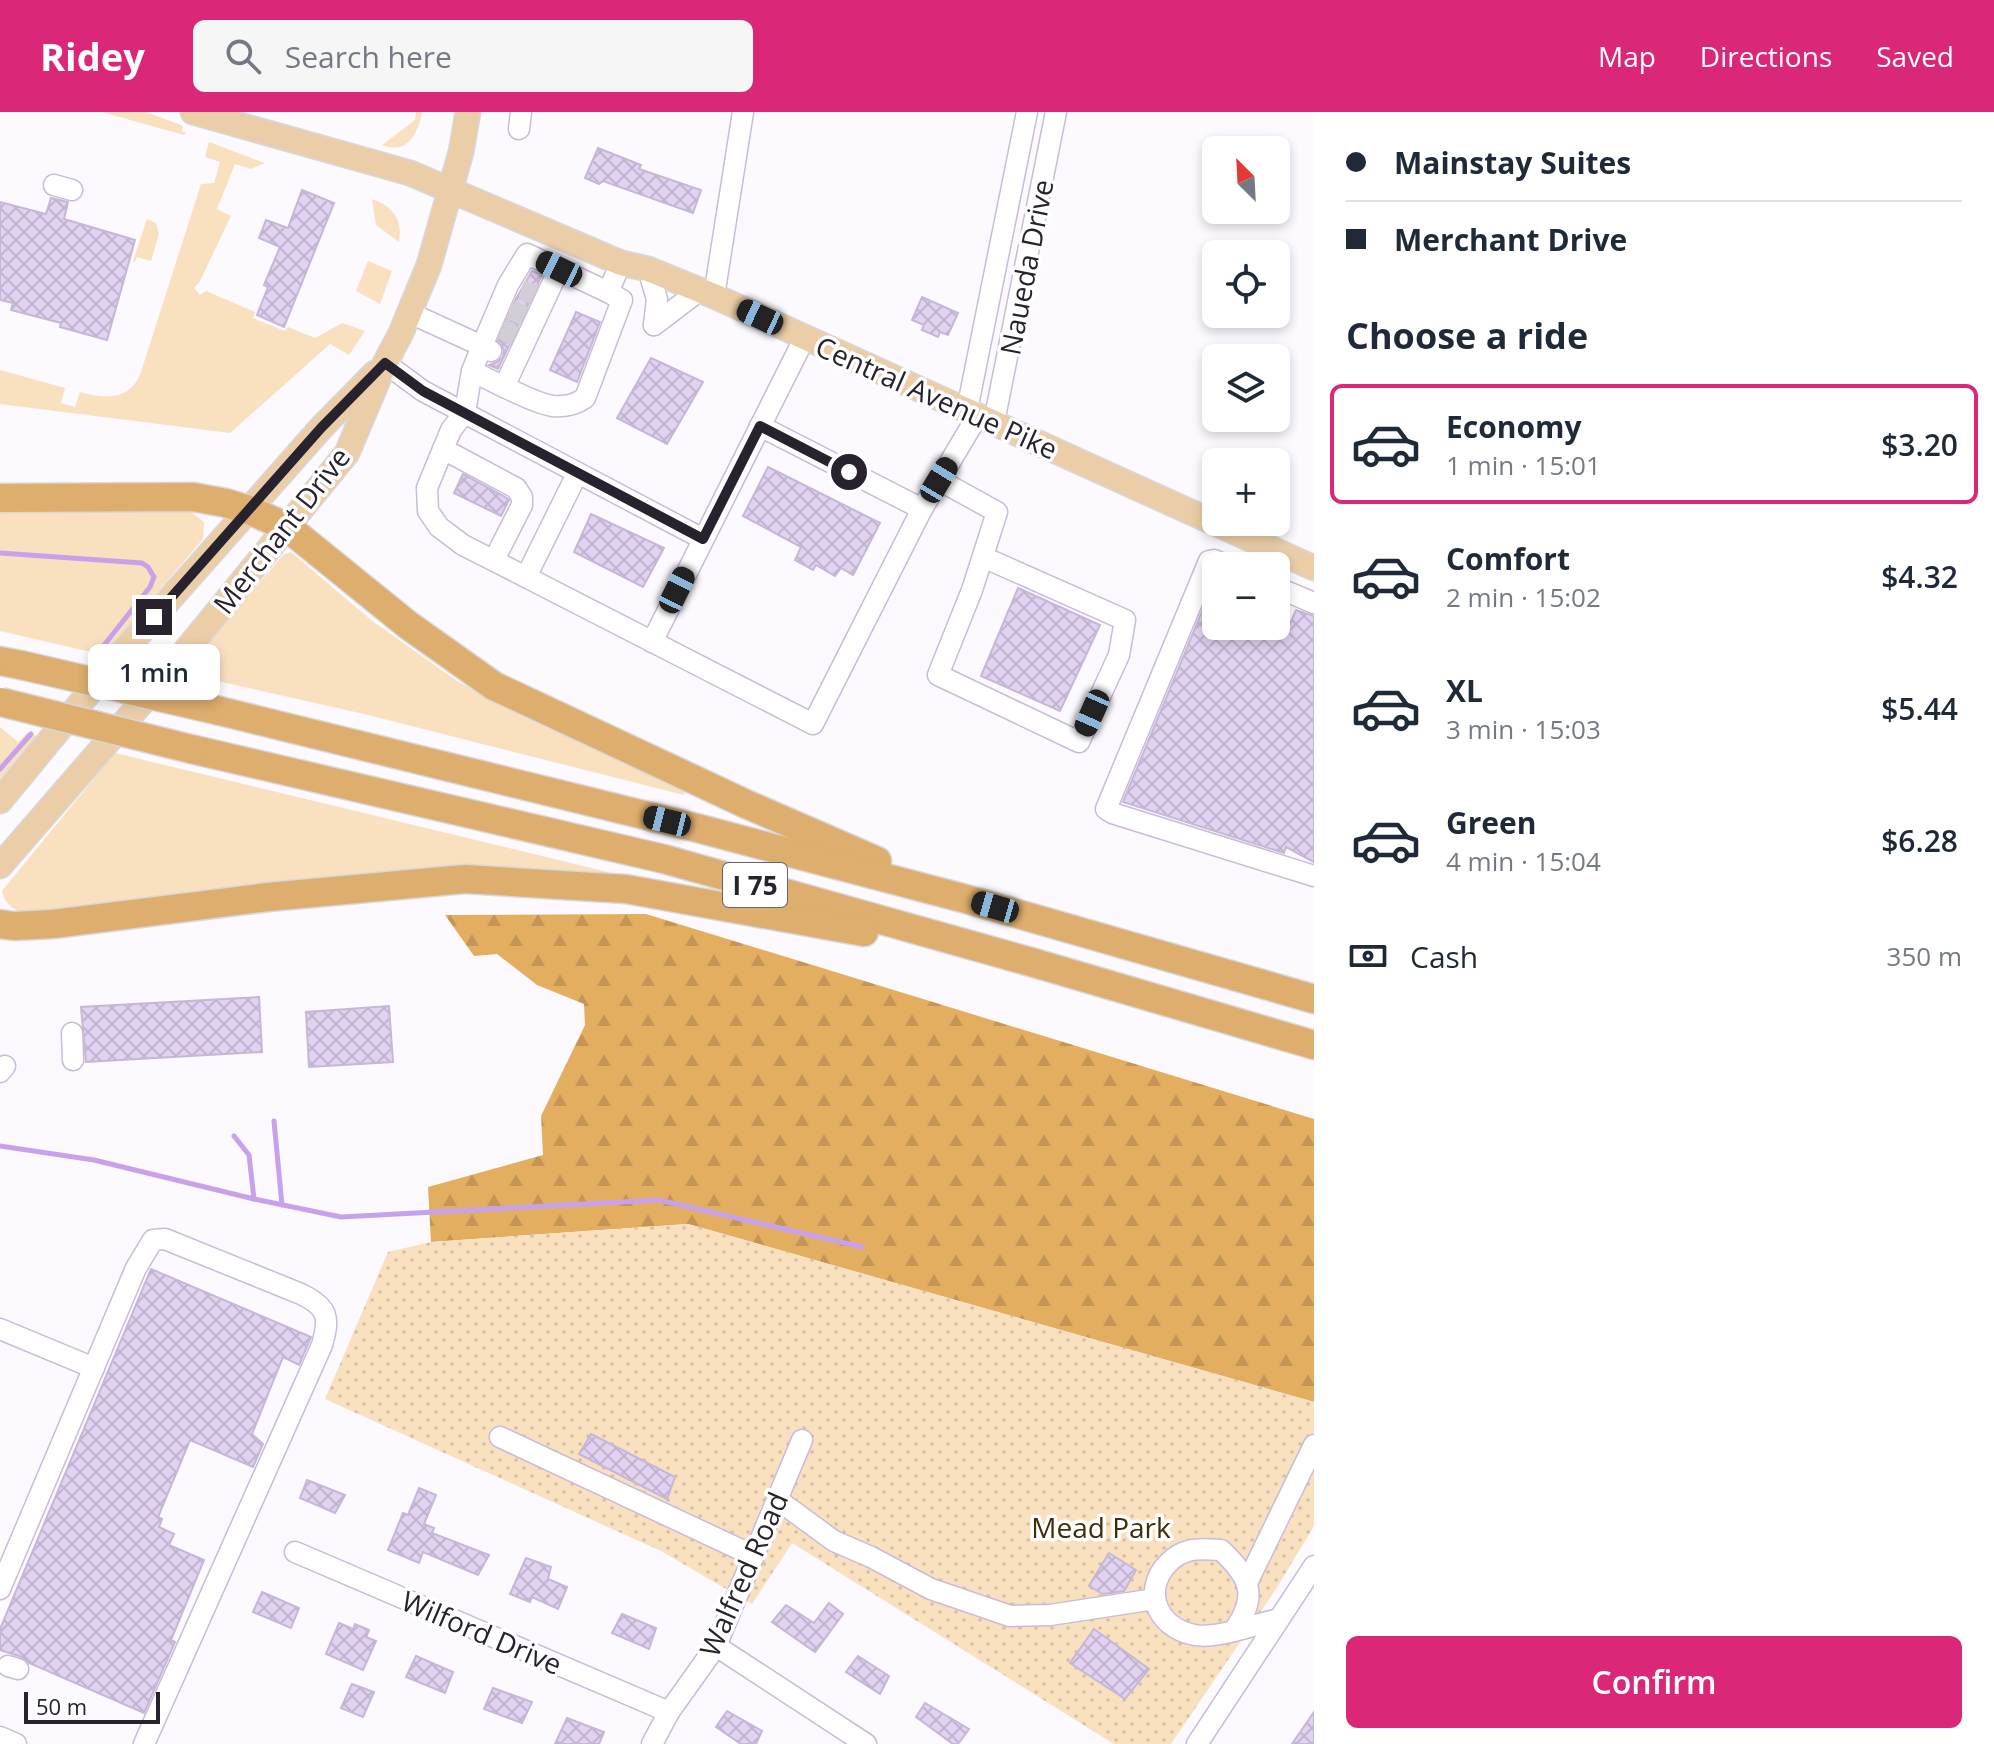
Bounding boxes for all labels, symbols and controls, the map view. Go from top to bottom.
search box [193,20,753,92]
text: Ridey [40,30,145,82]
icon: search [221,34,265,78]
text: Search here [285,36,452,77]
text: Map [1598,37,1656,75]
text: Directions [1700,37,1832,75]
text: Saved [1876,37,1954,75]
north arrow [1202,136,1290,224]
map controls [1202,136,1290,640]
text: Mainstay Suites [1394,142,1631,183]
street label: Naueda Drive [990,176,1062,358]
text: Merchant Drive [1394,219,1627,260]
button: locate [1202,240,1290,328]
car [532,248,586,290]
car [733,296,787,338]
text: Choose a ride [1346,311,1588,360]
street label: Central Avenue Pike [810,327,1064,467]
button: layers [1202,344,1290,432]
text: Economy [1446,406,1582,447]
icon: car [1350,408,1422,480]
text: $3.20 [1881,424,1958,465]
street label: Merchant Drive [204,439,358,621]
text: 1 min · 15:01 [1446,447,1601,483]
button: + [1202,448,1290,536]
car [916,453,962,507]
route start [831,454,867,490]
text: Comfort [1446,538,1570,579]
icon: car [1350,540,1422,612]
button: − [1202,552,1290,640]
text: $4.32 [1881,556,1958,597]
car [656,563,698,617]
text: 2 min · 15:02 [1446,579,1601,615]
route end [136,599,172,635]
callout: 1 min [88,645,220,701]
text: 1 min [119,654,189,690]
text: XL [1446,670,1483,711]
icon: car [1350,672,1422,744]
car [1071,686,1113,740]
text: $5.44 [1881,688,1958,729]
text: 3 min · 15:03 [1446,711,1601,747]
text: Green [1446,802,1537,843]
car [641,804,693,838]
icon: car [1350,804,1422,876]
text: $6.28 [1881,820,1958,861]
text: 4 min · 15:04 [1446,843,1601,879]
road number: I 75 [723,863,787,907]
car [969,889,1021,925]
icon: cash [1346,934,1390,978]
text: Cash [1410,936,1478,977]
text: 350 m [1887,938,1962,974]
street label: Walfred Road [690,1486,796,1662]
park label: Mead Park [1031,1508,1171,1546]
street label: Wilford Drive [396,1581,568,1683]
button: Confirm [1346,1636,1962,1728]
scale bar [24,1688,160,1724]
text: 50 m [36,1691,87,1721]

